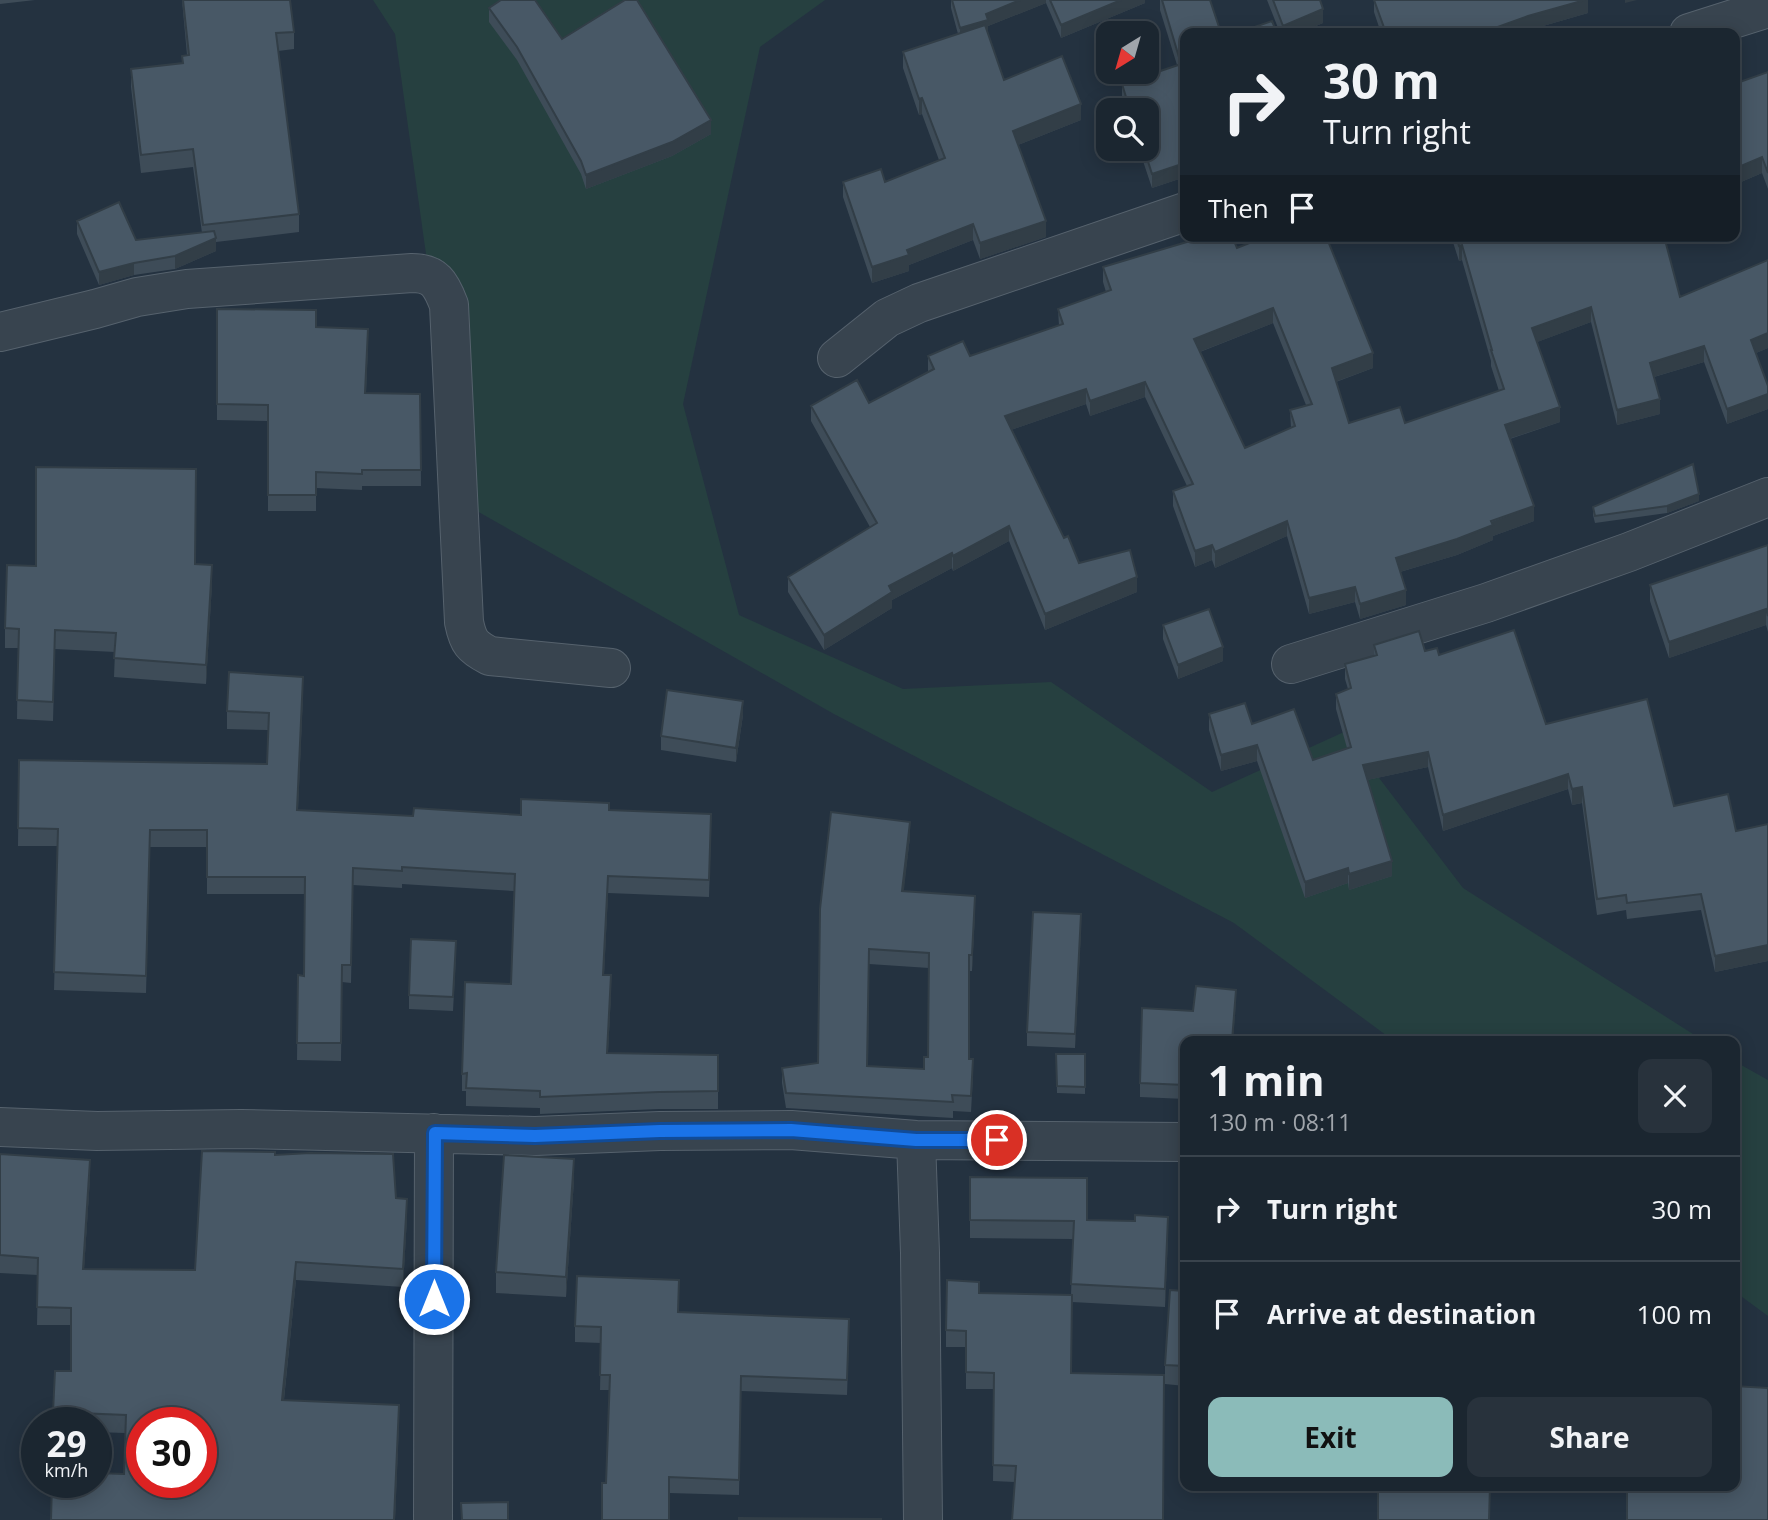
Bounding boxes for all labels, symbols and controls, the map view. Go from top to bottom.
north arrow [1096,21,1158,84]
map controls [1096,21,1159,161]
text: 30 m [1323,47,1440,113]
icon: right [1208,56,1299,147]
button: search [1096,98,1159,161]
text: Turn right [1323,110,1471,153]
icon: arrive [1283,189,1321,227]
text: Then [1208,190,1269,226]
text: 1 min [1208,1051,1325,1108]
button: close [1638,1059,1712,1133]
text: 130 m · 08:11 [1208,1106,1351,1138]
pin [967,1110,1027,1170]
icon: arrive [978,1121,1016,1159]
icon: right [1208,1190,1246,1228]
text: Turn right [1267,1191,1398,1227]
text: 30 m [1651,1191,1712,1227]
position arrow [397,1262,471,1336]
icon: arrive [1208,1295,1246,1333]
text: Arrive at destination [1267,1296,1536,1332]
text: 100 m [1637,1296,1712,1332]
button: Exit [1208,1397,1453,1477]
button: Share [1467,1397,1712,1477]
speed limit sign: 30 [126,1407,217,1498]
text: 29 [46,1420,87,1467]
text: km/h [45,1458,88,1482]

